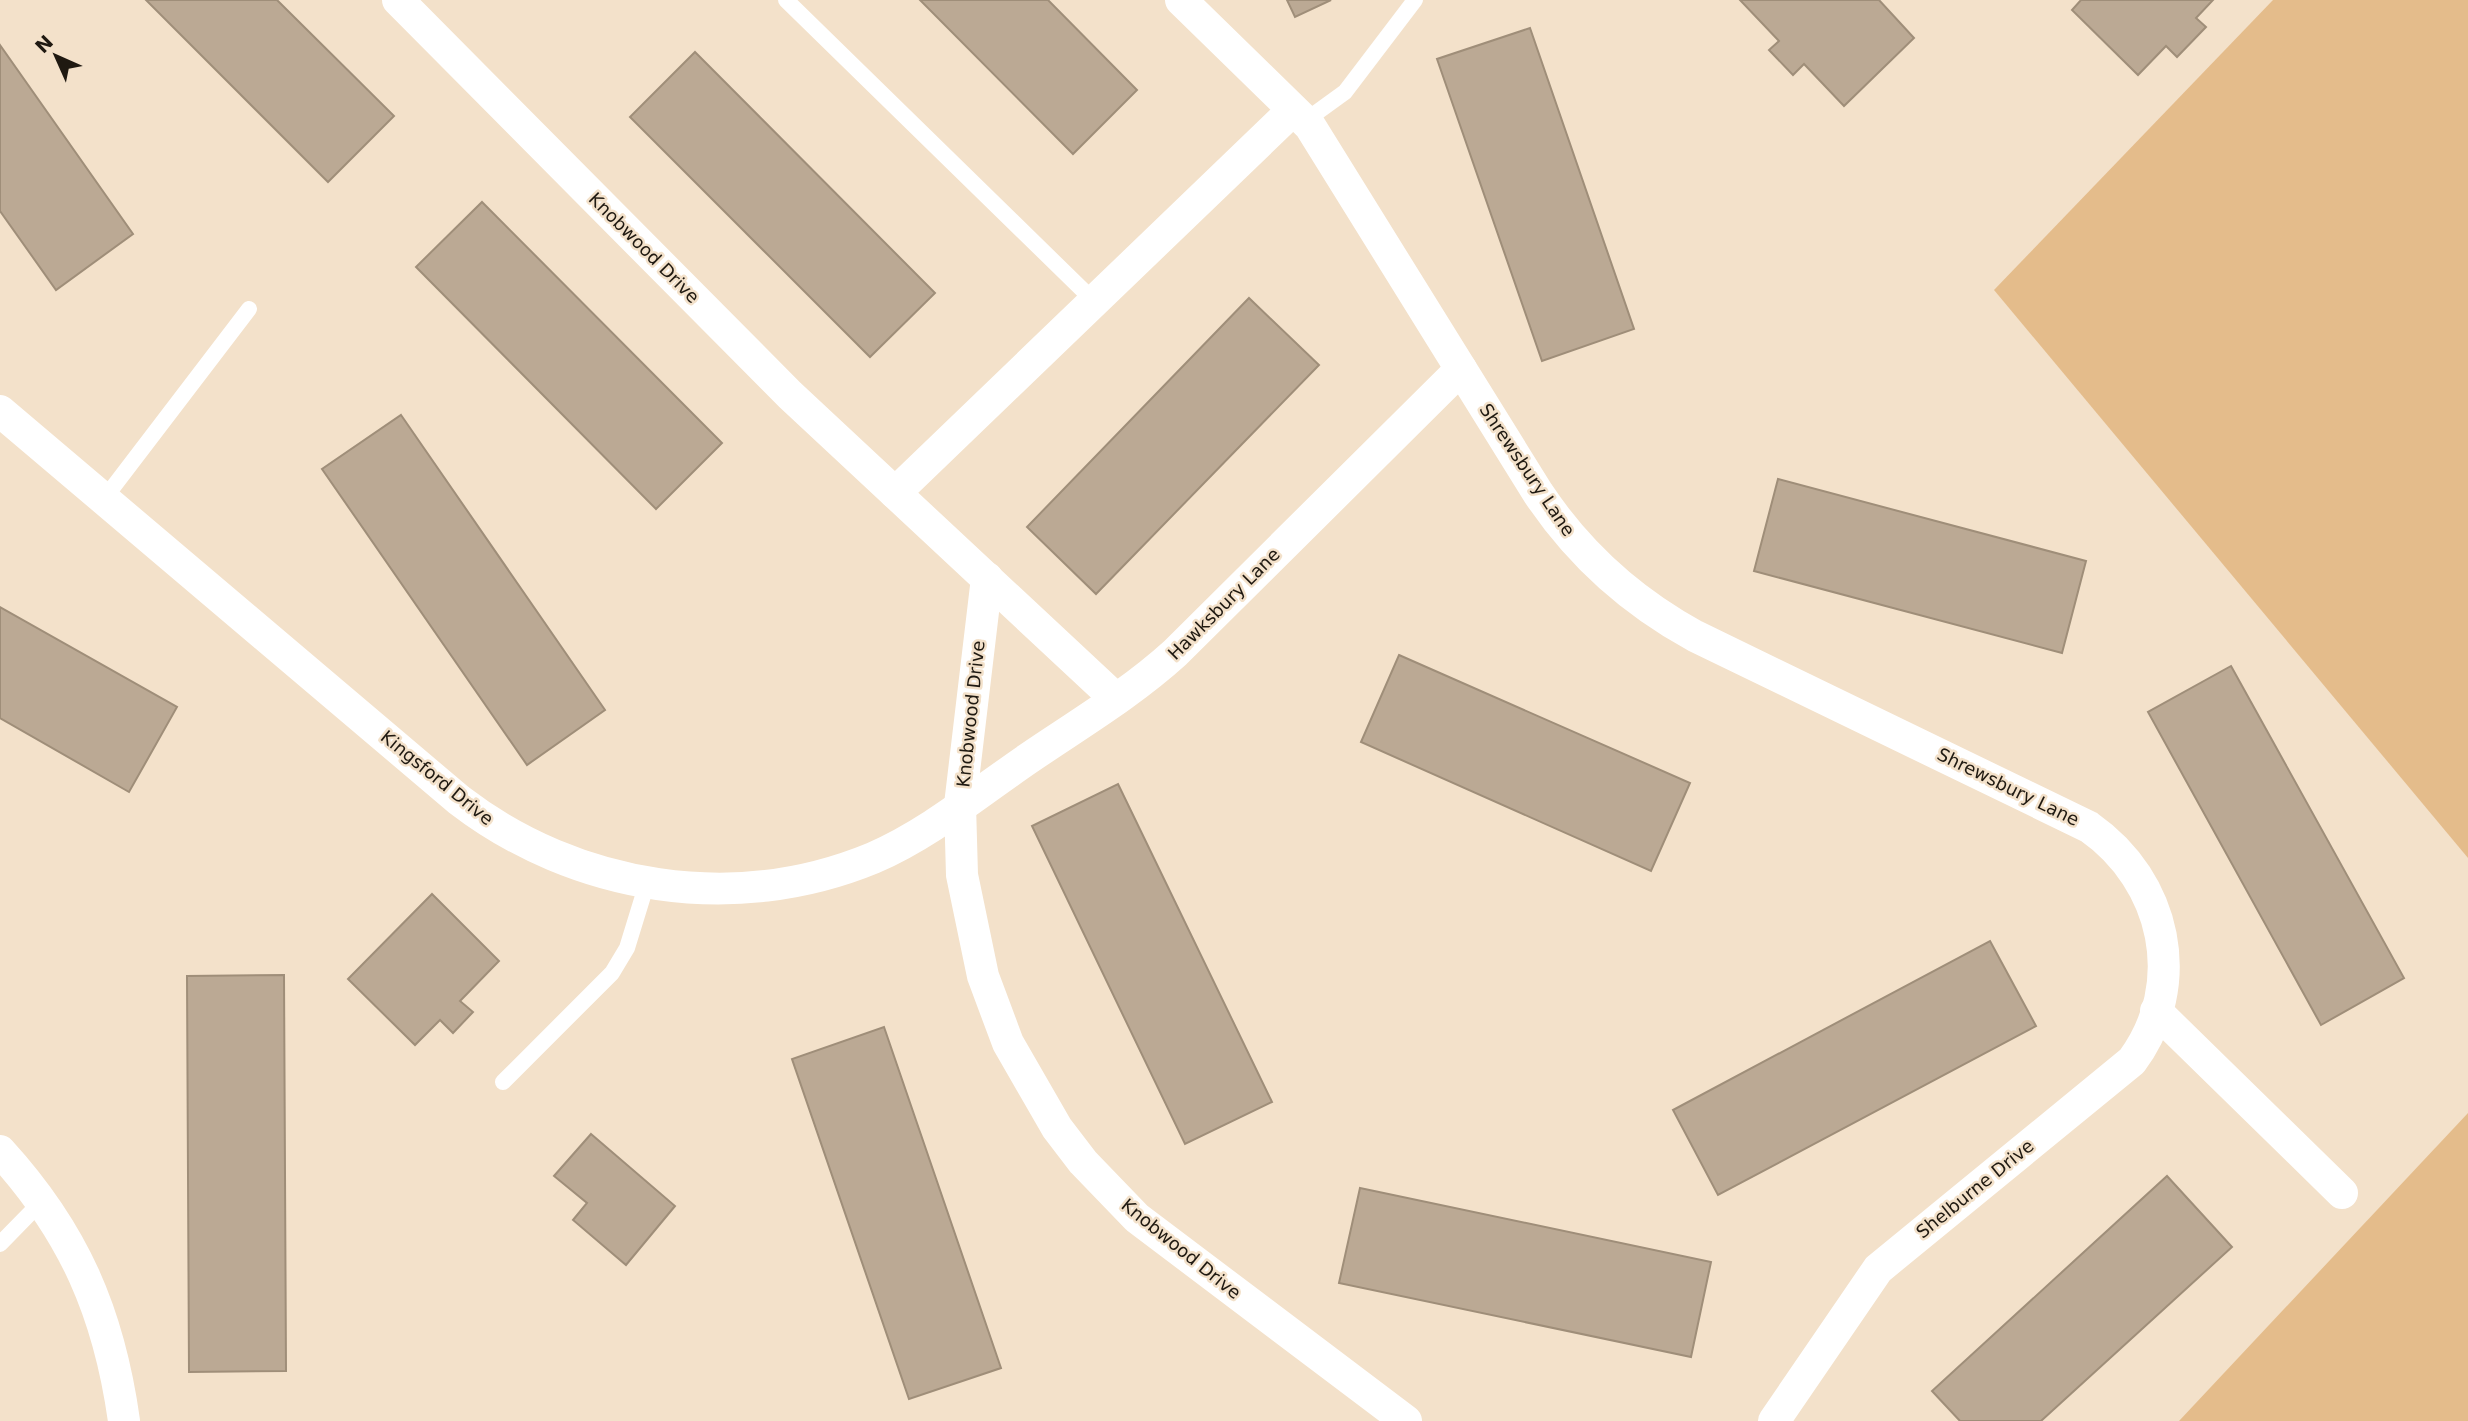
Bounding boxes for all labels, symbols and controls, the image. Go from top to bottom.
north arrow [21,21,91,91]
text: N [31,31,57,57]
street label: Knobwood Drive [585,188,704,307]
street label: Shrewsbury Lane [1475,400,1580,540]
street label: Hawksbury Lane [1163,543,1284,664]
street label: Knobwood Drive [952,639,989,788]
street label: Kingsford Drive [377,726,498,829]
street label: Shrewsbury Lane [1934,743,2083,830]
street label: Shelburne Drive [1912,1135,2038,1242]
street label: Knobwood Drive [1117,1194,1245,1303]

